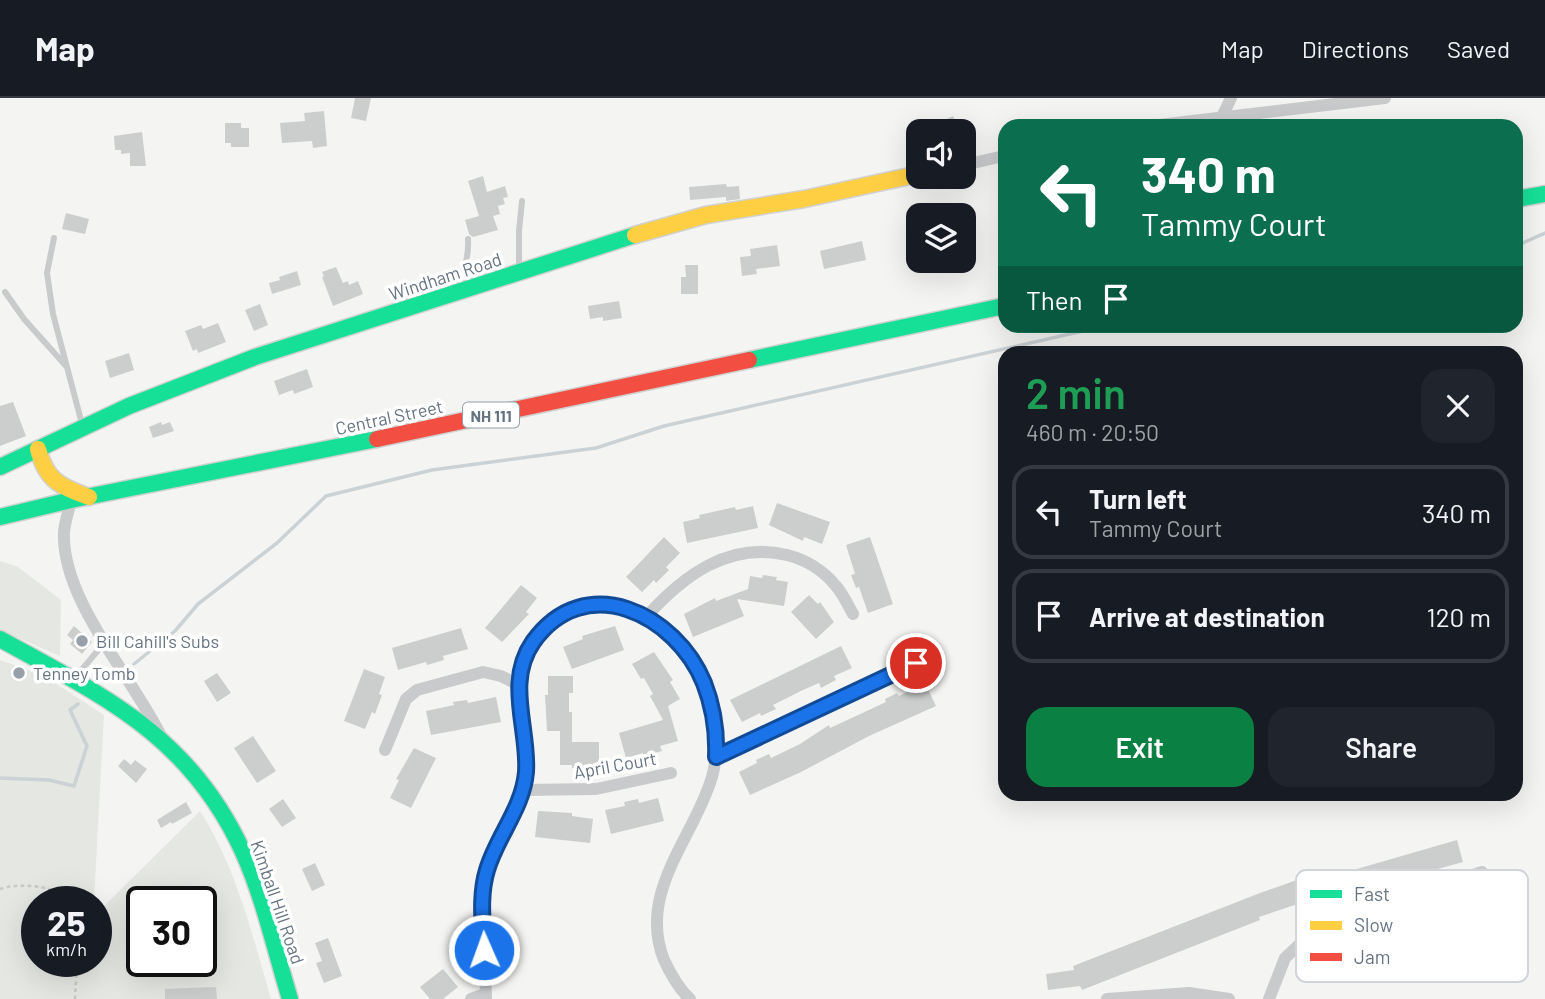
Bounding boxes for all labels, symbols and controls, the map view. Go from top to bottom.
text: Map [35,28,95,68]
text: Map [1221,34,1264,63]
text: Directions [1302,34,1409,63]
text: Saved [1447,34,1510,63]
map controls [906,119,976,273]
button: sound [906,119,976,189]
text: 340 m [1141,144,1276,203]
icon: left [1026,147,1117,238]
button: layers [906,203,976,273]
text: Tammy Court [1141,204,1327,242]
street label: Windham Road [386,247,504,305]
icon: arrive [1097,280,1135,318]
text: Then [1026,284,1083,315]
text: 2 min [1026,367,1126,417]
button: close [1421,369,1495,443]
street label: Central Street [333,395,445,439]
road number: NH 111 [463,402,519,428]
text: 460 m · 20:50 [1026,418,1159,446]
text: Turn left [1089,483,1187,514]
icon: left [1030,493,1068,531]
text: 340 m [1422,497,1491,528]
text: Tammy Court [1089,514,1222,542]
icon: arrive [1030,597,1068,635]
text: Arrive at destination [1089,601,1325,632]
text: 120 m [1427,601,1491,632]
place label: Bill Cahill's Subs [96,630,219,652]
marker: Bill Cahill's Subs [74,633,90,649]
pin [886,633,946,693]
icon: arrive [897,644,935,682]
place label: Tenney Tomb [33,662,136,684]
marker: Tenney Tomb [11,665,27,681]
button: Exit [1026,707,1254,787]
button: Share [1268,707,1495,787]
street label: April Court [572,747,658,783]
street label: Kimball Hill Road [247,837,309,967]
legend [1296,870,1528,982]
text: Fast [1354,882,1390,905]
speed limit sign: 30 [126,886,217,977]
text: 25 [47,901,86,943]
position arrow [447,913,521,987]
text: Slow [1354,913,1393,936]
text: km/h [46,938,87,960]
text: Jam [1354,945,1390,968]

